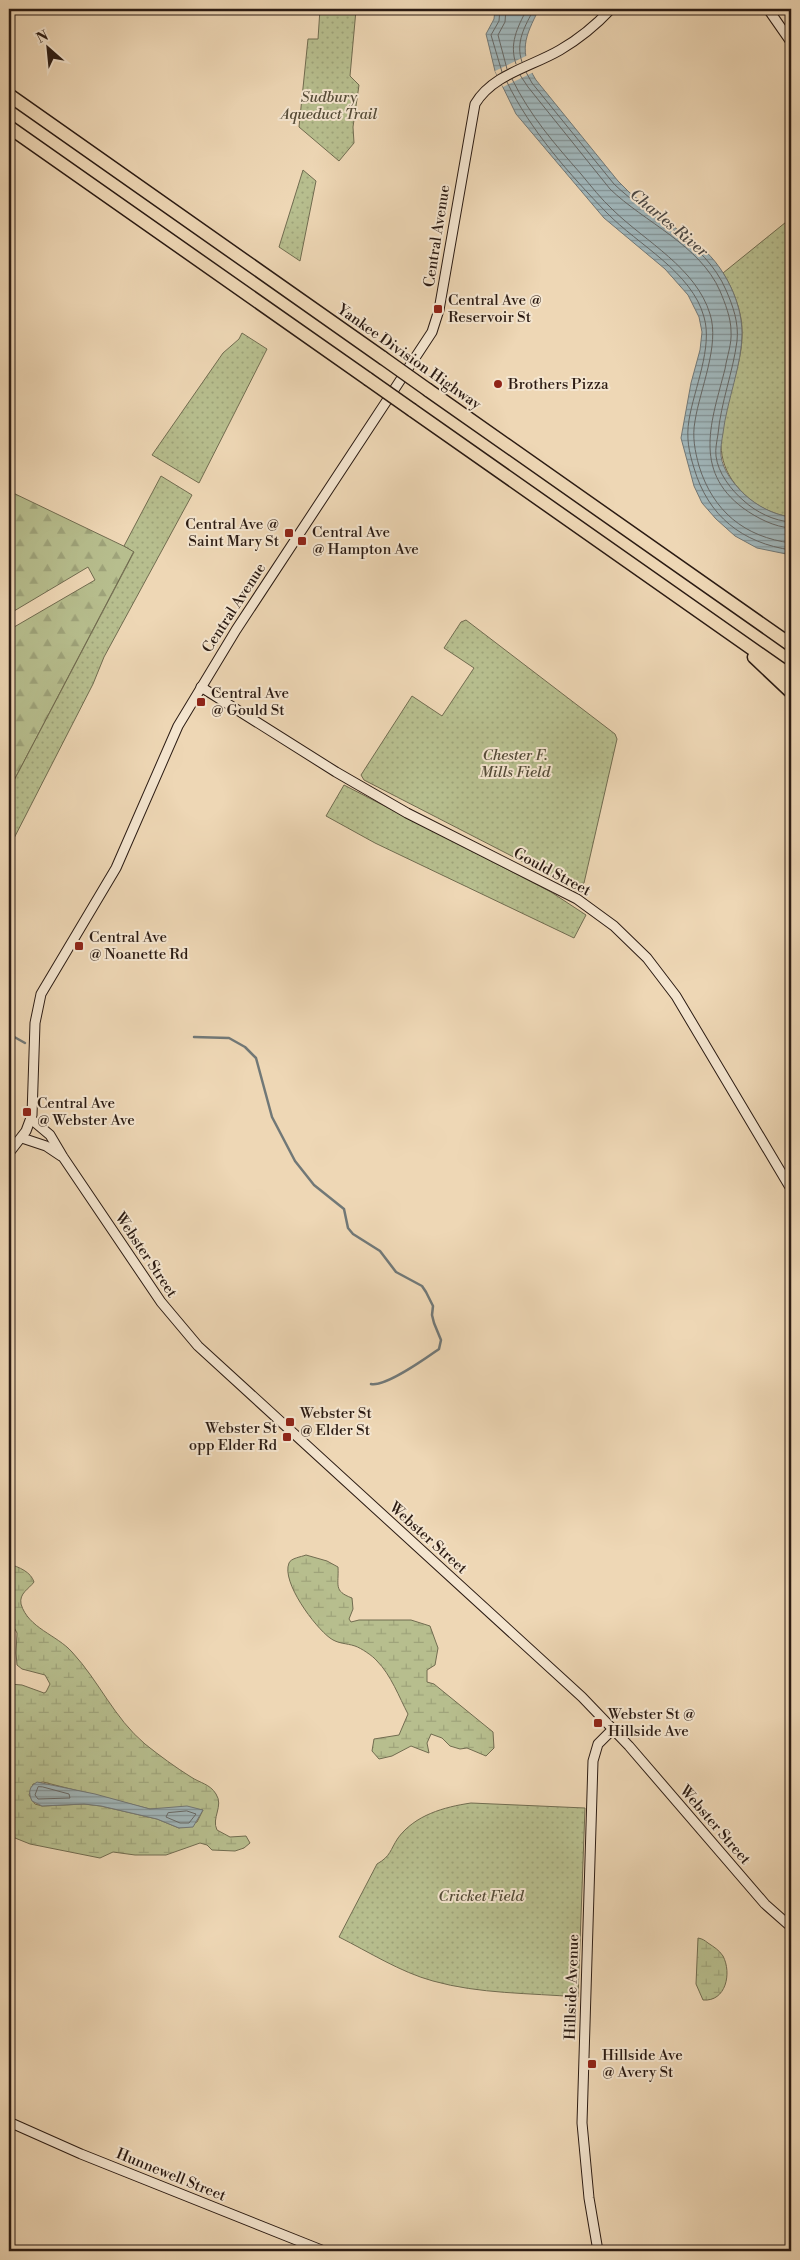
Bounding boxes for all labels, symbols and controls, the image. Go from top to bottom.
north arrow [22,22,72,72]
text: N [34,27,52,48]
park label: Sudbury Aqueduct Trail [279,88,377,124]
street label: Central Avenue [420,184,454,288]
water label: Charles River [626,185,713,262]
place label: Central Ave @ Reservoir St [448,291,542,327]
street label: Yankee Division Highway [333,300,485,414]
marker: Central Ave @ Reservoir St [432,303,444,315]
place label: Brothers Pizza [507,375,609,394]
marker: Brothers Pizza [492,378,504,390]
place label: Central Ave @ Saint Mary St [185,515,280,551]
place label: Central Ave @ Hampton Ave [312,523,419,559]
marker: Central Ave @ Saint Mary St [283,527,295,539]
marker: Central Ave @ Hampton Ave [296,535,308,547]
street label: Central Avenue [198,560,270,656]
place label: Central Ave @ Gould St [211,684,289,720]
marker: Central Ave @ Gould St [195,696,207,708]
park label: Chester F. Mills Field [480,746,551,782]
street label: Gould Street [510,844,595,901]
place label: Central Ave @ Noanette Rd [89,928,189,964]
marker: Central Ave @ Noanette Rd [73,940,85,952]
place label: Central Ave @ Webster Ave [37,1094,135,1130]
marker: Central Ave @ Webster Ave [21,1106,33,1118]
street label: Webster Street [110,1208,182,1302]
place label: Webster St @ Elder St [299,1404,372,1440]
marker: Webster St @ Elder St [284,1416,296,1428]
place label: Webster St opp Elder Rd [189,1419,278,1455]
marker: Webster St opp Elder Rd [281,1431,293,1443]
street label: Webster Street [384,1497,471,1578]
place label: Webster St @ Hillside Ave [607,1705,695,1741]
marker: Webster St @ Hillside Ave [592,1717,604,1729]
street label: Webster Street [675,1781,755,1869]
park label: Cricket Field [438,1887,524,1906]
street label: Hillside Avenue [561,1934,583,2040]
place label: Hillside Ave @ Avery St [602,2046,683,2082]
marker: Hillside Ave @ Avery St [586,2058,598,2070]
street label: Hunnewell Street [113,2144,229,2206]

